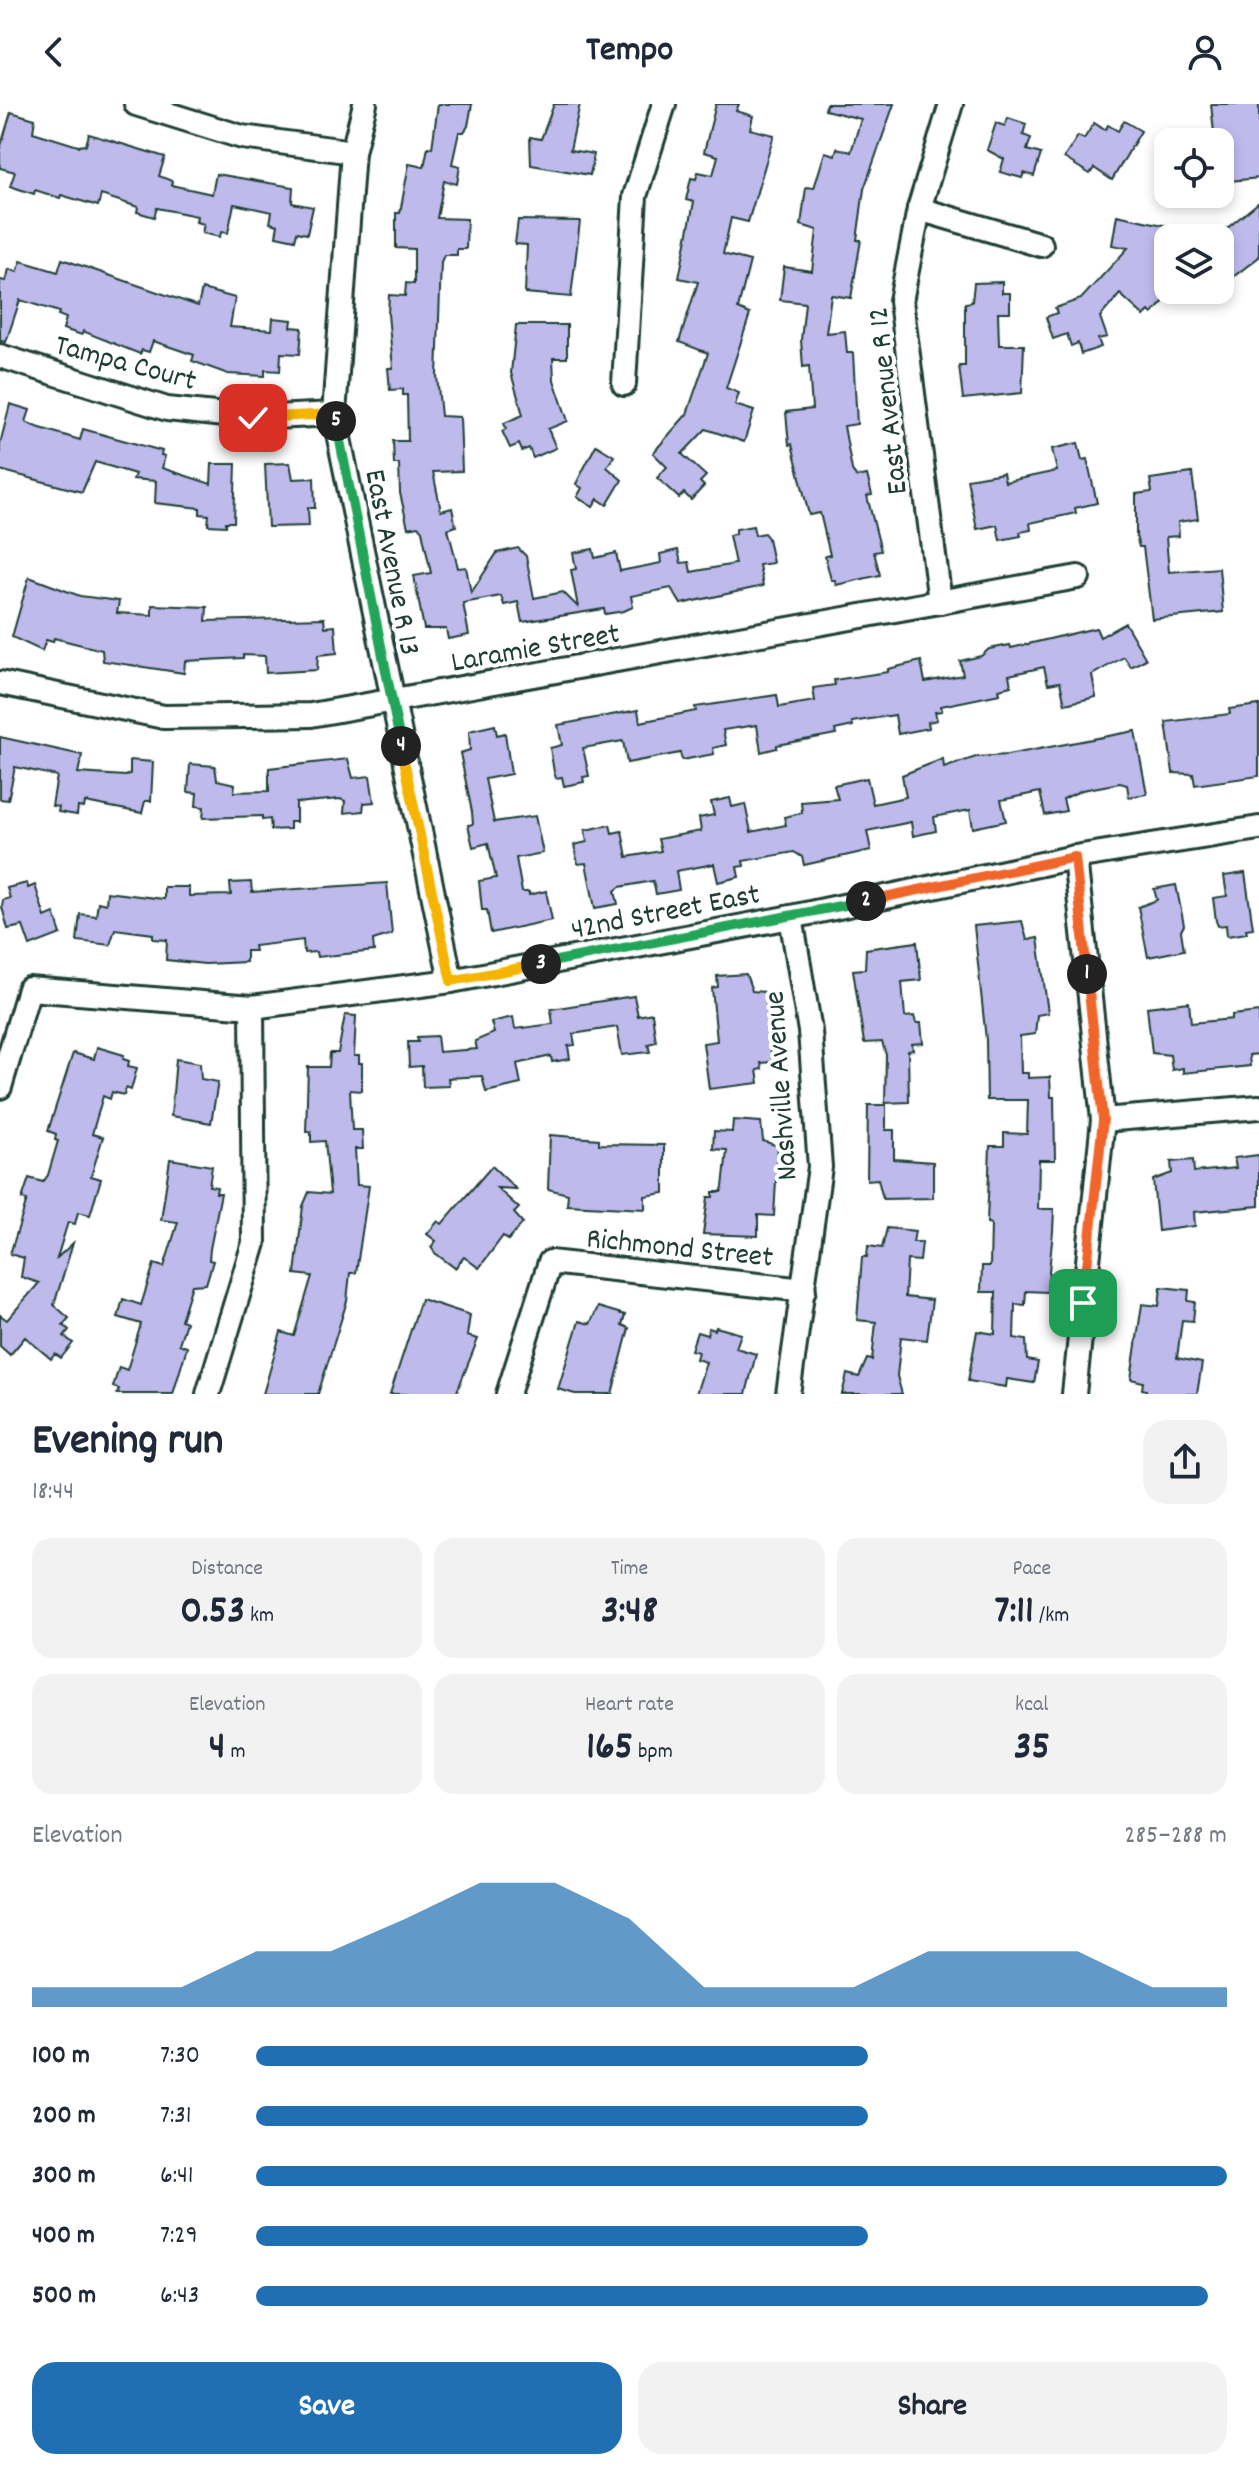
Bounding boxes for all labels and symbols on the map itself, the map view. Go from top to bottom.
street label: East Avenue R 12 [859,305,922,496]
street label: Tampa Court [49,326,200,405]
pin [219,384,287,452]
pin: 5 [316,401,356,441]
street label: East Avenue R 13 [350,466,429,660]
street label: Laramie Street [448,614,624,686]
pin: 4 [381,726,421,766]
street label: 42nd Street East [568,875,764,954]
pin: 2 [846,881,886,921]
pin: 3 [521,944,561,984]
pin: 1 [1067,954,1107,994]
street label: Nashville Avenue [755,990,812,1182]
street label: Richmond Street [584,1219,775,1282]
pin [1049,1269,1117,1337]

